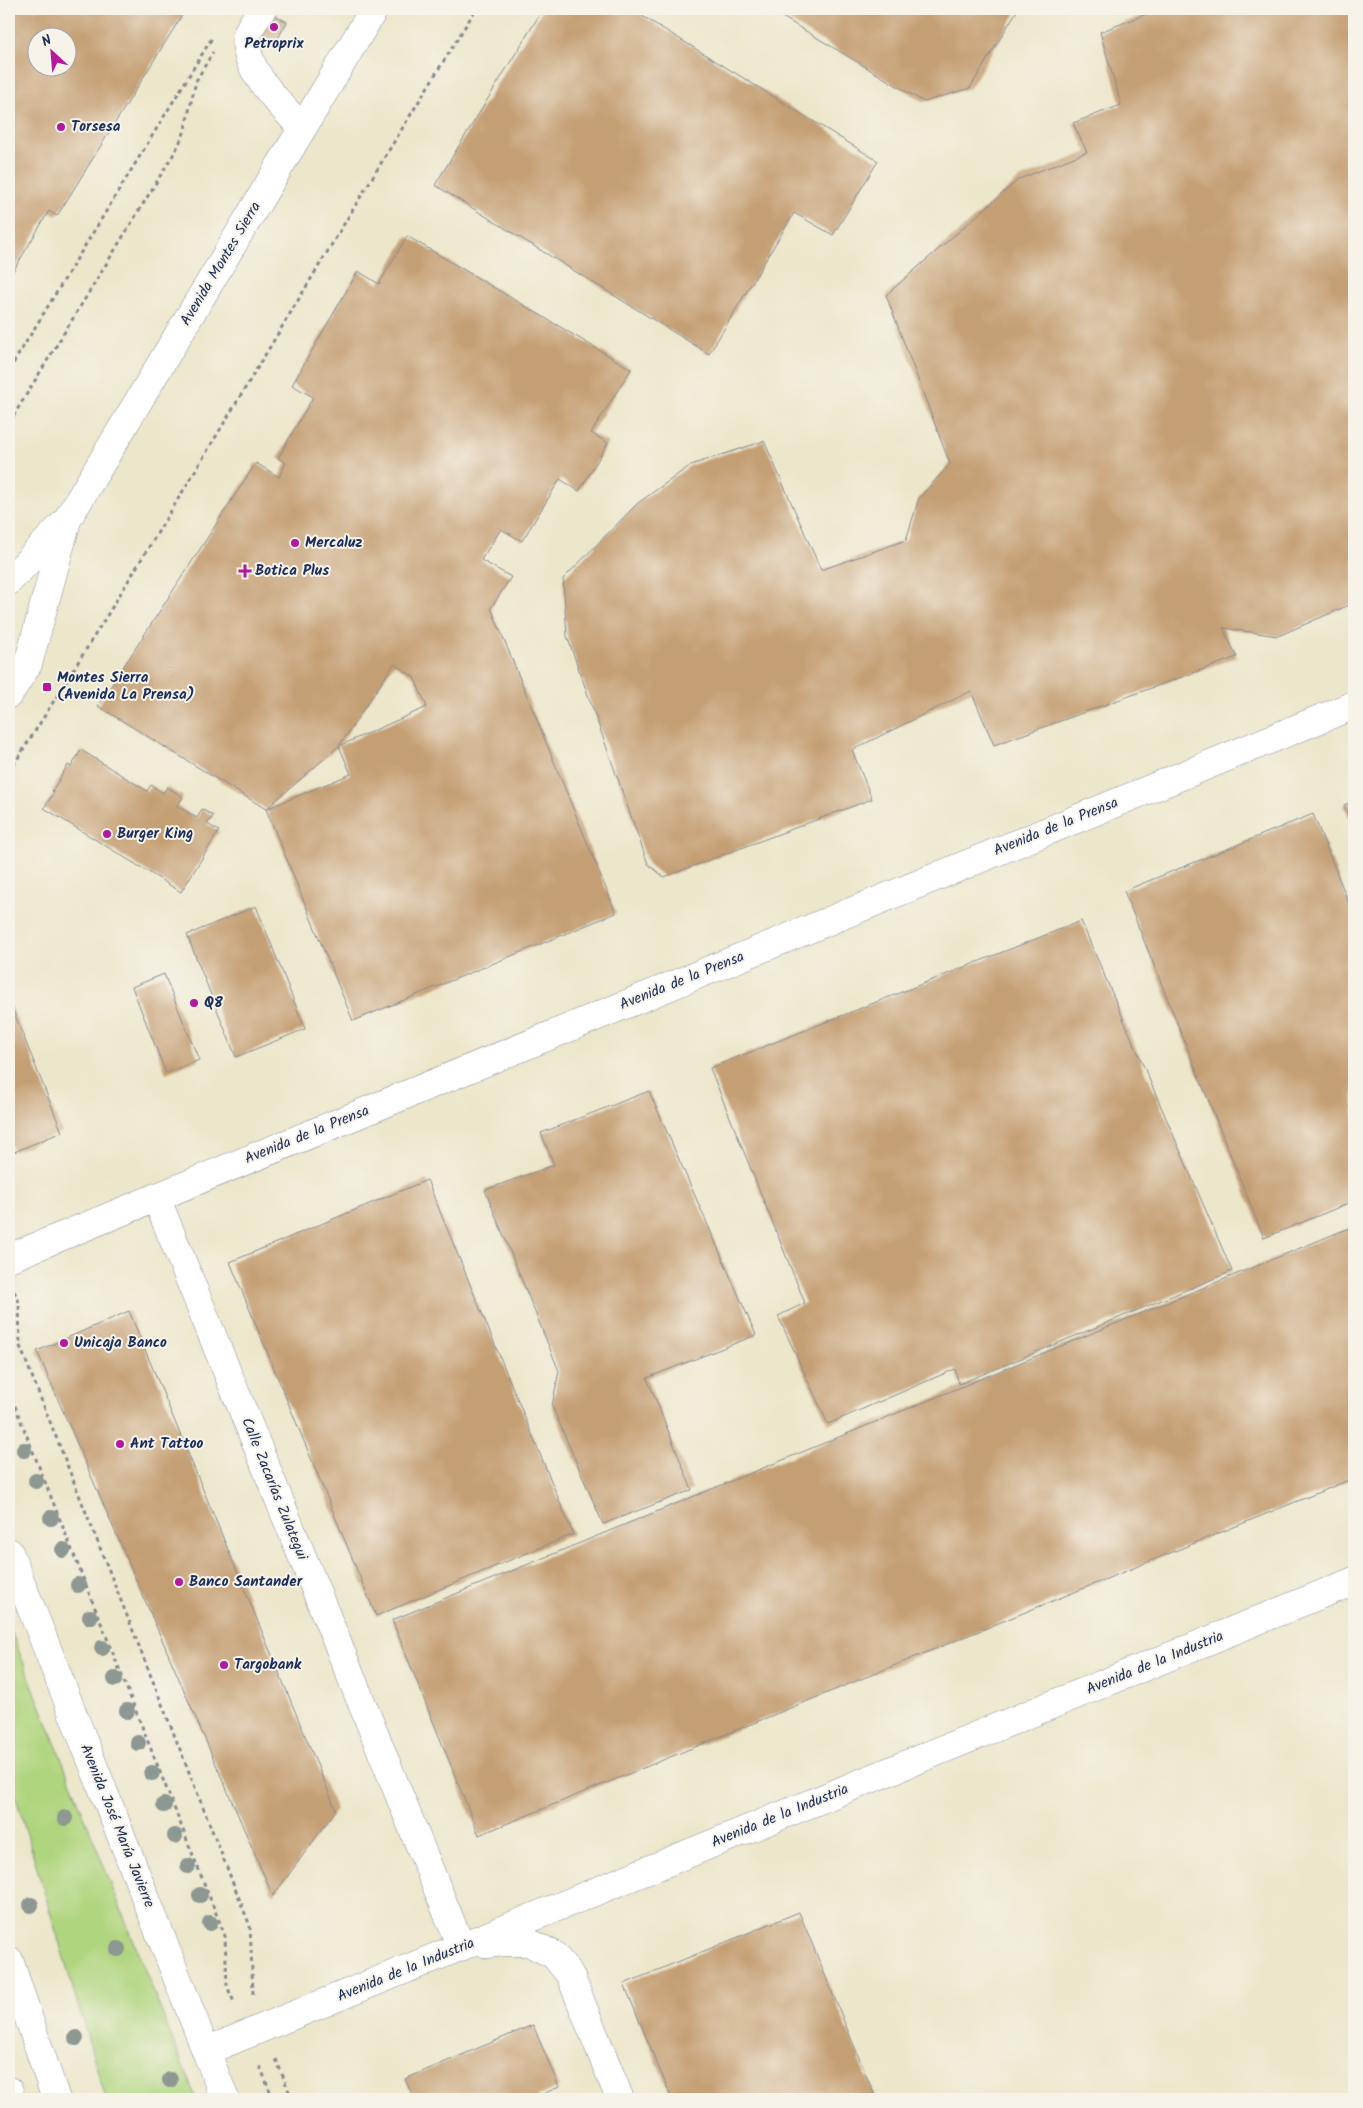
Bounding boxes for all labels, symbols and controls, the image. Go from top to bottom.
marker: Petroprix [268,21,280,33]
north arrow [28,28,78,78]
text: N [38,29,56,53]
place label: Petroprix [244,32,304,56]
place label: Torsesa [71,115,121,139]
marker: Torsesa [55,121,67,133]
street label: Avenida Montes Sierra [174,197,268,331]
place label: Mercaluz [305,531,363,555]
marker: Mercaluz [289,537,301,549]
place label: Botica Plus [255,559,329,583]
marker: Botica Plus [239,565,251,577]
place label: Montes Sierra (Avenida La Prensa) [57,666,195,707]
marker: Montes Sierra (Avenida La Prensa) [41,681,53,693]
street label: Avenida de la Prensa [990,791,1122,863]
place label: Burger King [117,822,193,846]
marker: Burger King [101,828,113,840]
street label: Avenida de la Prensa [616,945,748,1017]
place label: Q8 [204,991,223,1015]
marker: Q8 [188,997,200,1009]
street label: Avenida de la Prensa [241,1099,373,1171]
place label: Unicaja Banco [74,1331,167,1355]
marker: Unicaja Banco [58,1337,70,1349]
street label: Calle Zacarías Zulategui [234,1414,314,1565]
place label: Ant Tattoo [130,1432,203,1456]
marker: Ant Tattoo [114,1438,126,1450]
place label: Banco Santander [189,1570,303,1594]
marker: Banco Santander [173,1576,185,1588]
street label: Avenida de la Industria [1083,1624,1227,1702]
place label: Targobank [234,1653,302,1677]
marker: Targobank [218,1659,230,1671]
street label: Avenida José María Javierre [73,1740,161,1912]
street label: Avenida de la Industria [708,1777,852,1855]
street label: Avenida de la Industria [334,1931,478,2009]

